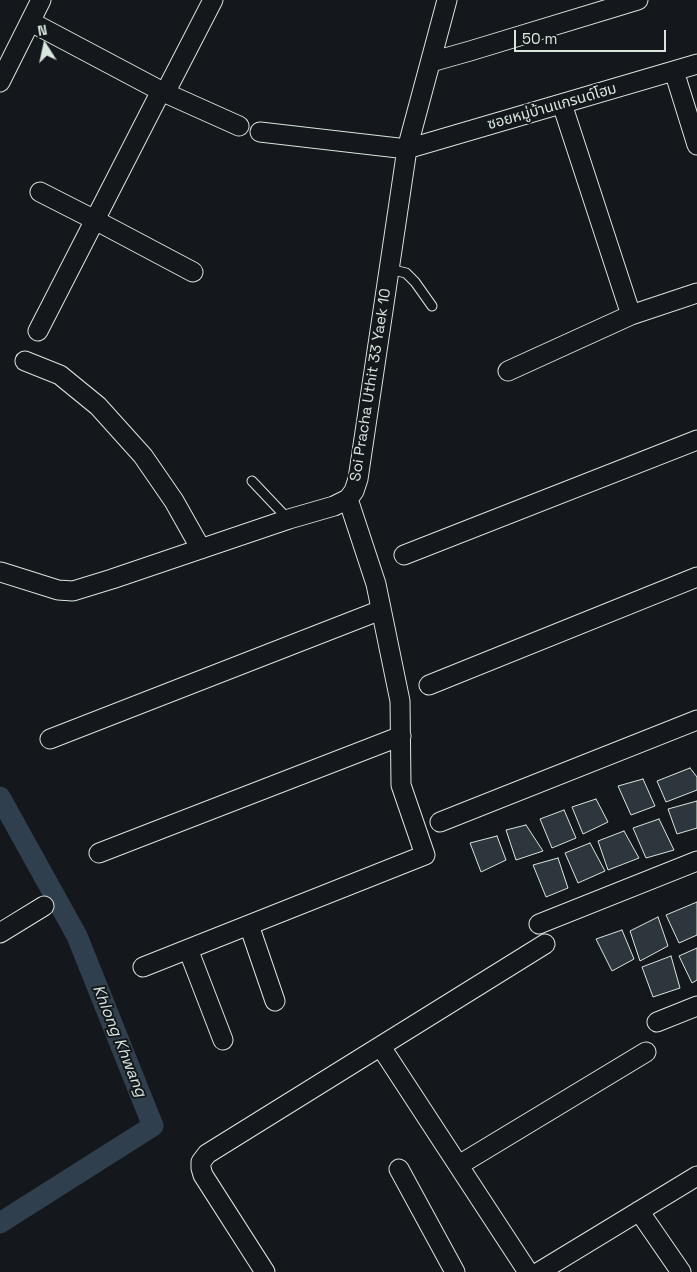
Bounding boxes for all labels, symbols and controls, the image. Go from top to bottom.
north arrow [20,20,70,70]
scale bar [517,20,670,52]
text: N [36,21,49,40]
text: 50 m [522,29,557,48]
street label: ซอยหมู่บ้านแกรนด์โฮม [485,80,619,134]
street label: Soi Pracha Uthit 33 Yaek 10 [347,287,395,483]
water label: Khlong Khwang [88,982,150,1100]

